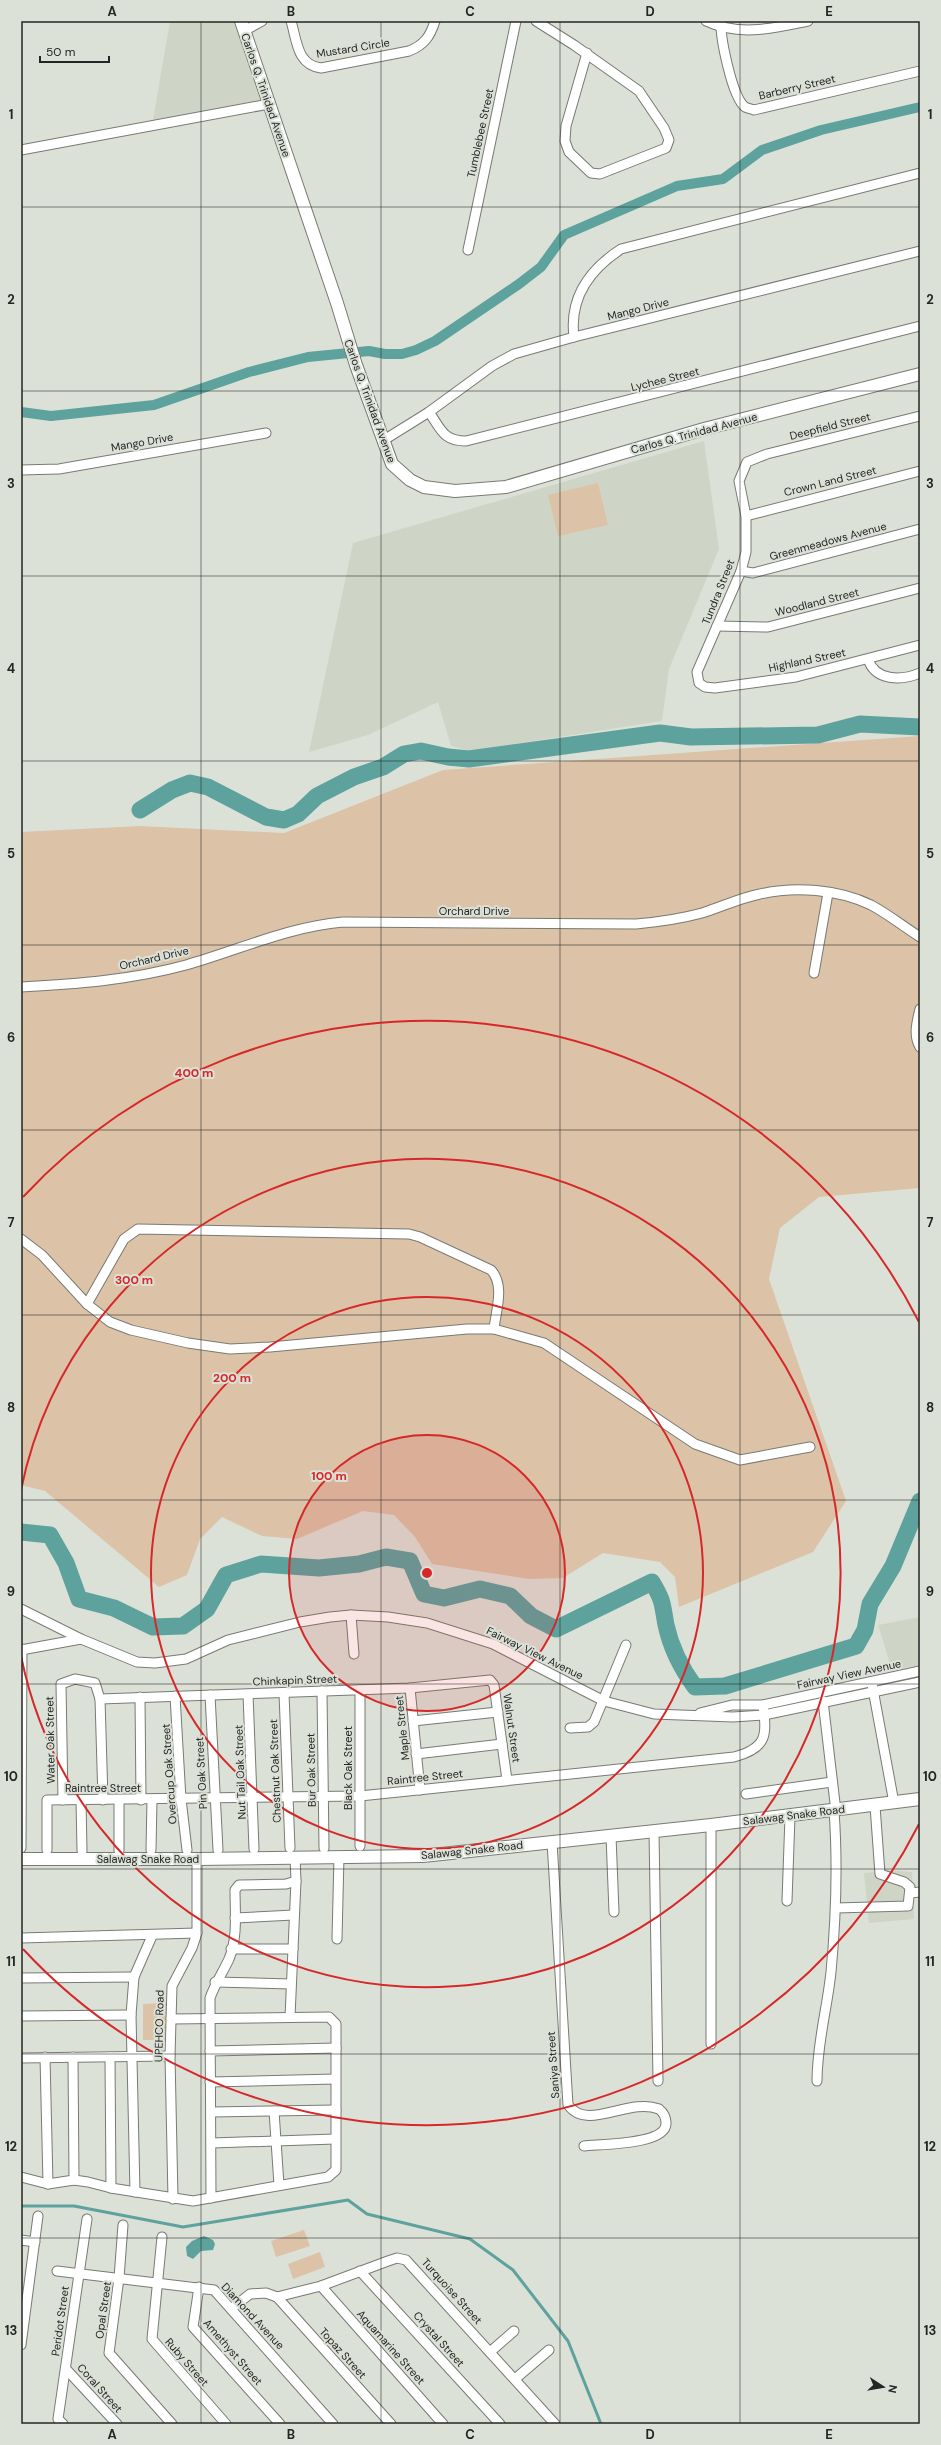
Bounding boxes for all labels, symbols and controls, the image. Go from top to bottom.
text: A [107,3,117,20]
text: B [287,3,295,20]
text: C [465,3,475,20]
text: D [645,3,655,20]
text: E [825,3,833,20]
street label: Carlos Q. Trinidad Avenue [238,31,294,159]
street label: Mustard Circle [315,35,391,61]
scale bar [40,38,109,64]
text: 50 m [46,44,75,60]
street label: Barberry Street [757,71,837,103]
street label: Tumblebee Street [464,87,496,179]
text: 1 [9,106,13,123]
text: 1 [928,106,932,123]
text: 2 [7,291,15,308]
text: 2 [926,291,934,308]
street label: Mango Drive [606,295,670,323]
street label: Carlos Q. Trinidad Avenue [341,337,399,465]
street label: Lychee Street [629,364,701,394]
street label: Carlos Q. Trinidad Avenue [629,409,759,457]
street label: Deepfield Street [788,409,872,443]
street label: Mango Drive [110,430,174,454]
street label: Crown Land Street [782,463,878,499]
text: 3 [7,475,15,492]
text: 3 [926,475,934,492]
street label: Greenmeadows Avenue [768,519,888,563]
street label: Tundra Street [699,557,737,627]
street label: Woodland Street [774,585,860,619]
street label: Highland Street [767,645,847,675]
text: 4 [7,660,15,677]
text: 4 [926,660,934,677]
text: 5 [7,845,15,862]
text: 5 [926,845,934,862]
street label: Orchard Drive [439,904,509,918]
street label: Orchard Drive [118,943,190,973]
text: 6 [7,1029,15,1046]
text: 6 [926,1029,934,1046]
text: 400 m [175,1065,213,1081]
text: 7 [8,1214,15,1231]
text: 7 [927,1214,934,1231]
text: 300 m [115,1272,153,1288]
text: 200 m [213,1370,251,1386]
text: 8 [7,1399,15,1416]
text: 8 [926,1399,934,1416]
text: 100 m [311,1468,347,1484]
centre of rings [420,1566,434,1580]
text: 9 [7,1583,15,1600]
text: 9 [926,1583,934,1600]
street label: Fairway View Avenue [484,1623,586,1683]
street label: Fairway View Avenue [796,1656,902,1692]
street label: Chinkapin Street [252,1672,338,1688]
street label: Walnut Street [500,1693,524,1763]
street label: Maple Street [392,1695,412,1761]
street label: Water Oak Street [42,1696,58,1784]
street label: Chestnut Oak Street [266,1719,284,1823]
street label: Overcup Oak Street [159,1723,179,1825]
street label: Nut Tail Oak Street [231,1724,249,1820]
street label: Black Oak Street [341,1726,355,1810]
street label: Bur Oak Street [303,1733,319,1807]
street label: Pin Oak Street [192,1736,210,1810]
street label: Raintree Street [386,1766,464,1788]
text: 10 [4,1768,18,1785]
text: 10 [923,1768,937,1785]
street label: Raintree Street [65,1781,141,1795]
street label: Salawag Snake Road [742,1802,846,1828]
street label: Salawag Snake Road [420,1838,524,1862]
street label: Salawag Snake Road [97,1852,199,1866]
text: 11 [6,1953,16,1970]
text: 11 [925,1953,935,1970]
street label: UPEHCO Road [151,1990,167,2062]
street label: Saniya Street [544,2031,562,2099]
text: 12 [5,2138,17,2155]
text: 12 [924,2138,936,2155]
street label: Turquoise Street [419,2255,485,2327]
street label: Opal Street [92,2280,114,2340]
street label: Diamond Avenue [219,2280,287,2352]
street label: Peridot Street [48,2285,72,2357]
street label: Aquamarine Street [354,2307,428,2387]
street label: Crystal Street [410,2308,468,2370]
street label: Amethyst Street [200,2316,266,2388]
text: 13 [5,2322,17,2339]
text: 13 [924,2322,936,2339]
street label: Topaz Street [316,2325,370,2381]
street label: Ruby Street [162,2335,212,2389]
street label: Coral Street [74,2361,126,2415]
north arrow [863,2367,903,2407]
text: N [885,2384,900,2394]
text: A [107,2426,117,2443]
text: B [287,2426,295,2443]
text: C [465,2426,475,2443]
text: D [645,2426,655,2443]
text: E [825,2426,833,2443]

